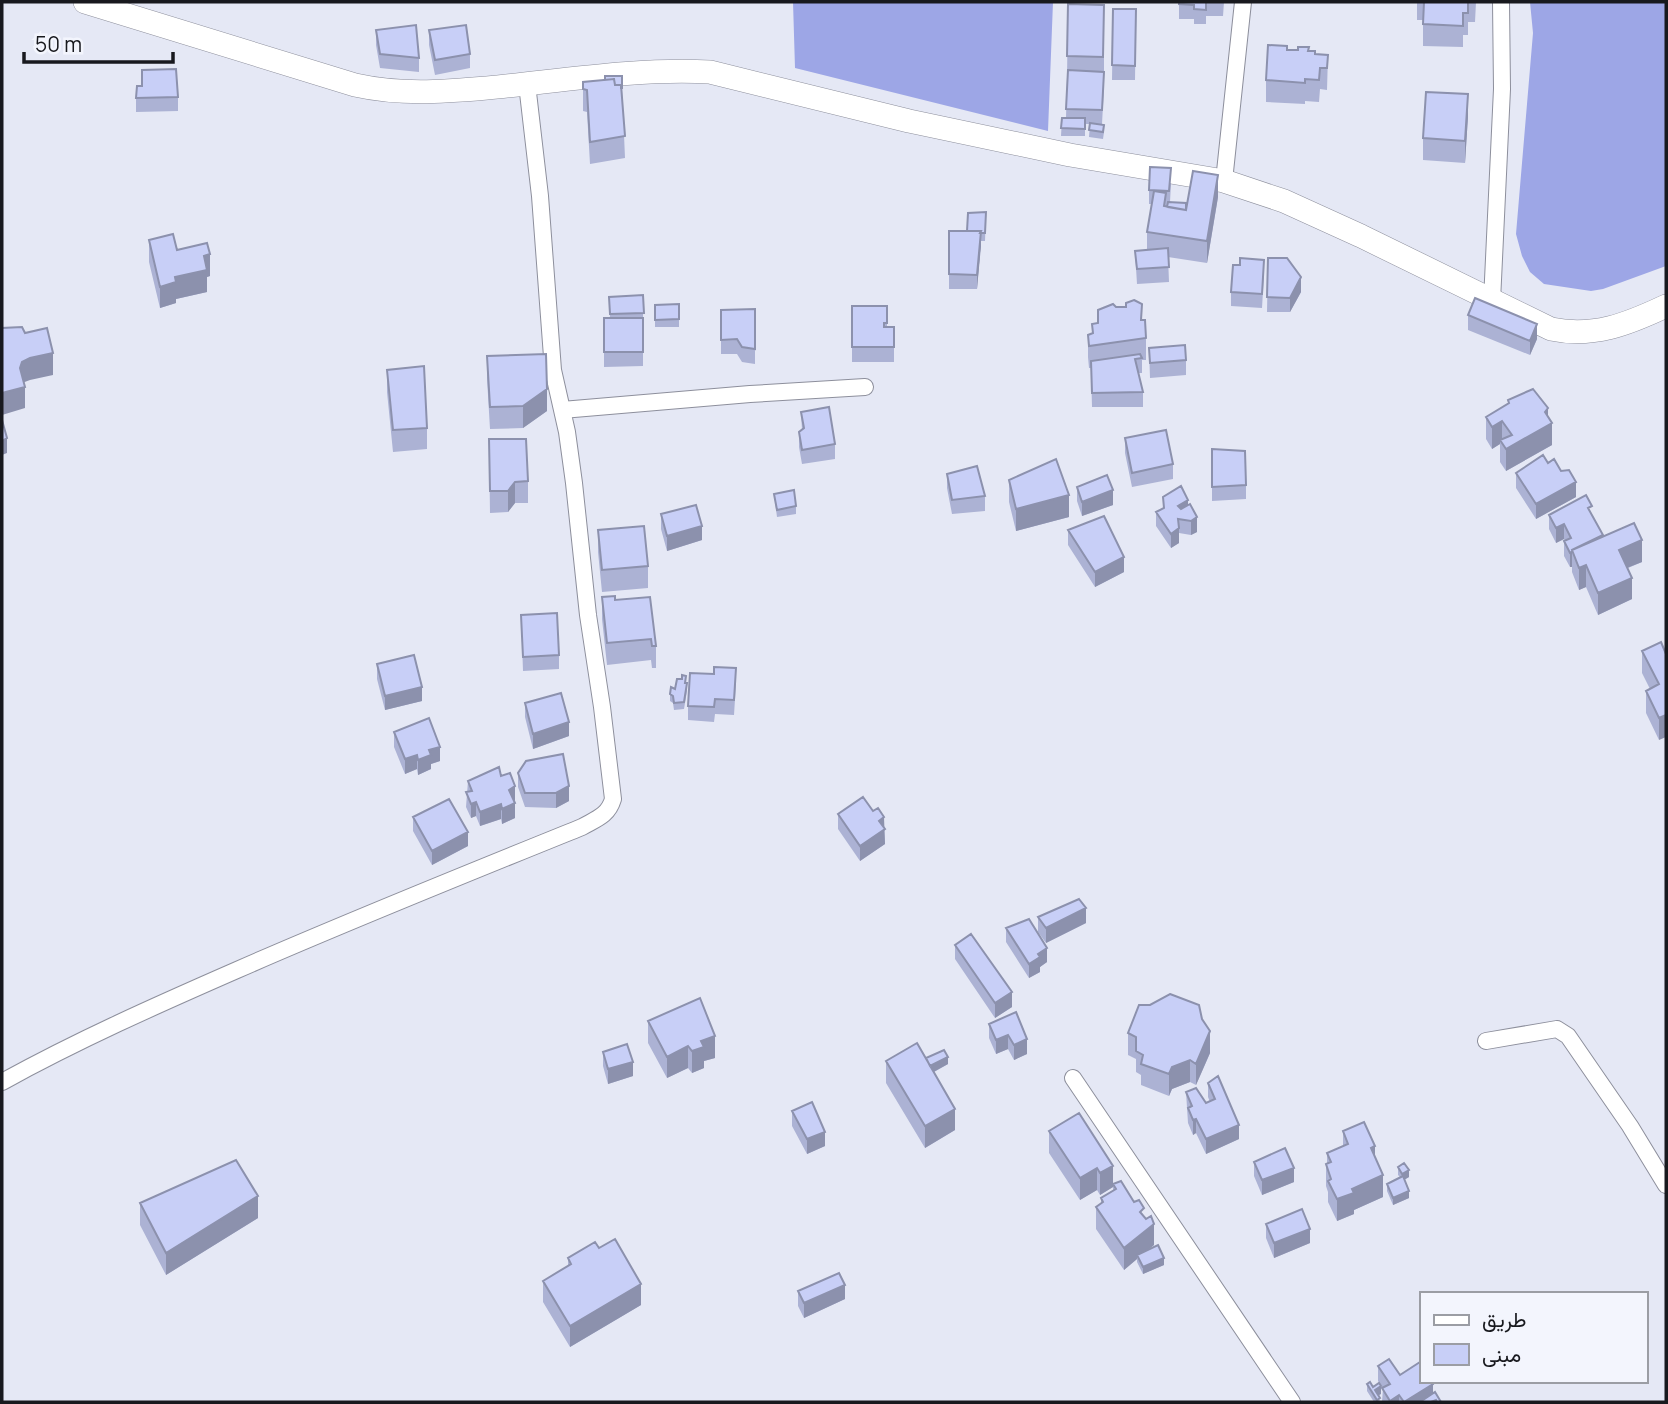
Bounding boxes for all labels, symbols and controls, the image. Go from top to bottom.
scale bar [24,21,173,65]
text: 50 m [35,30,82,58]
legend [1420,1292,1647,1383]
text: طريق [1482,1305,1527,1333]
text: مبنى [1482,1340,1521,1368]

